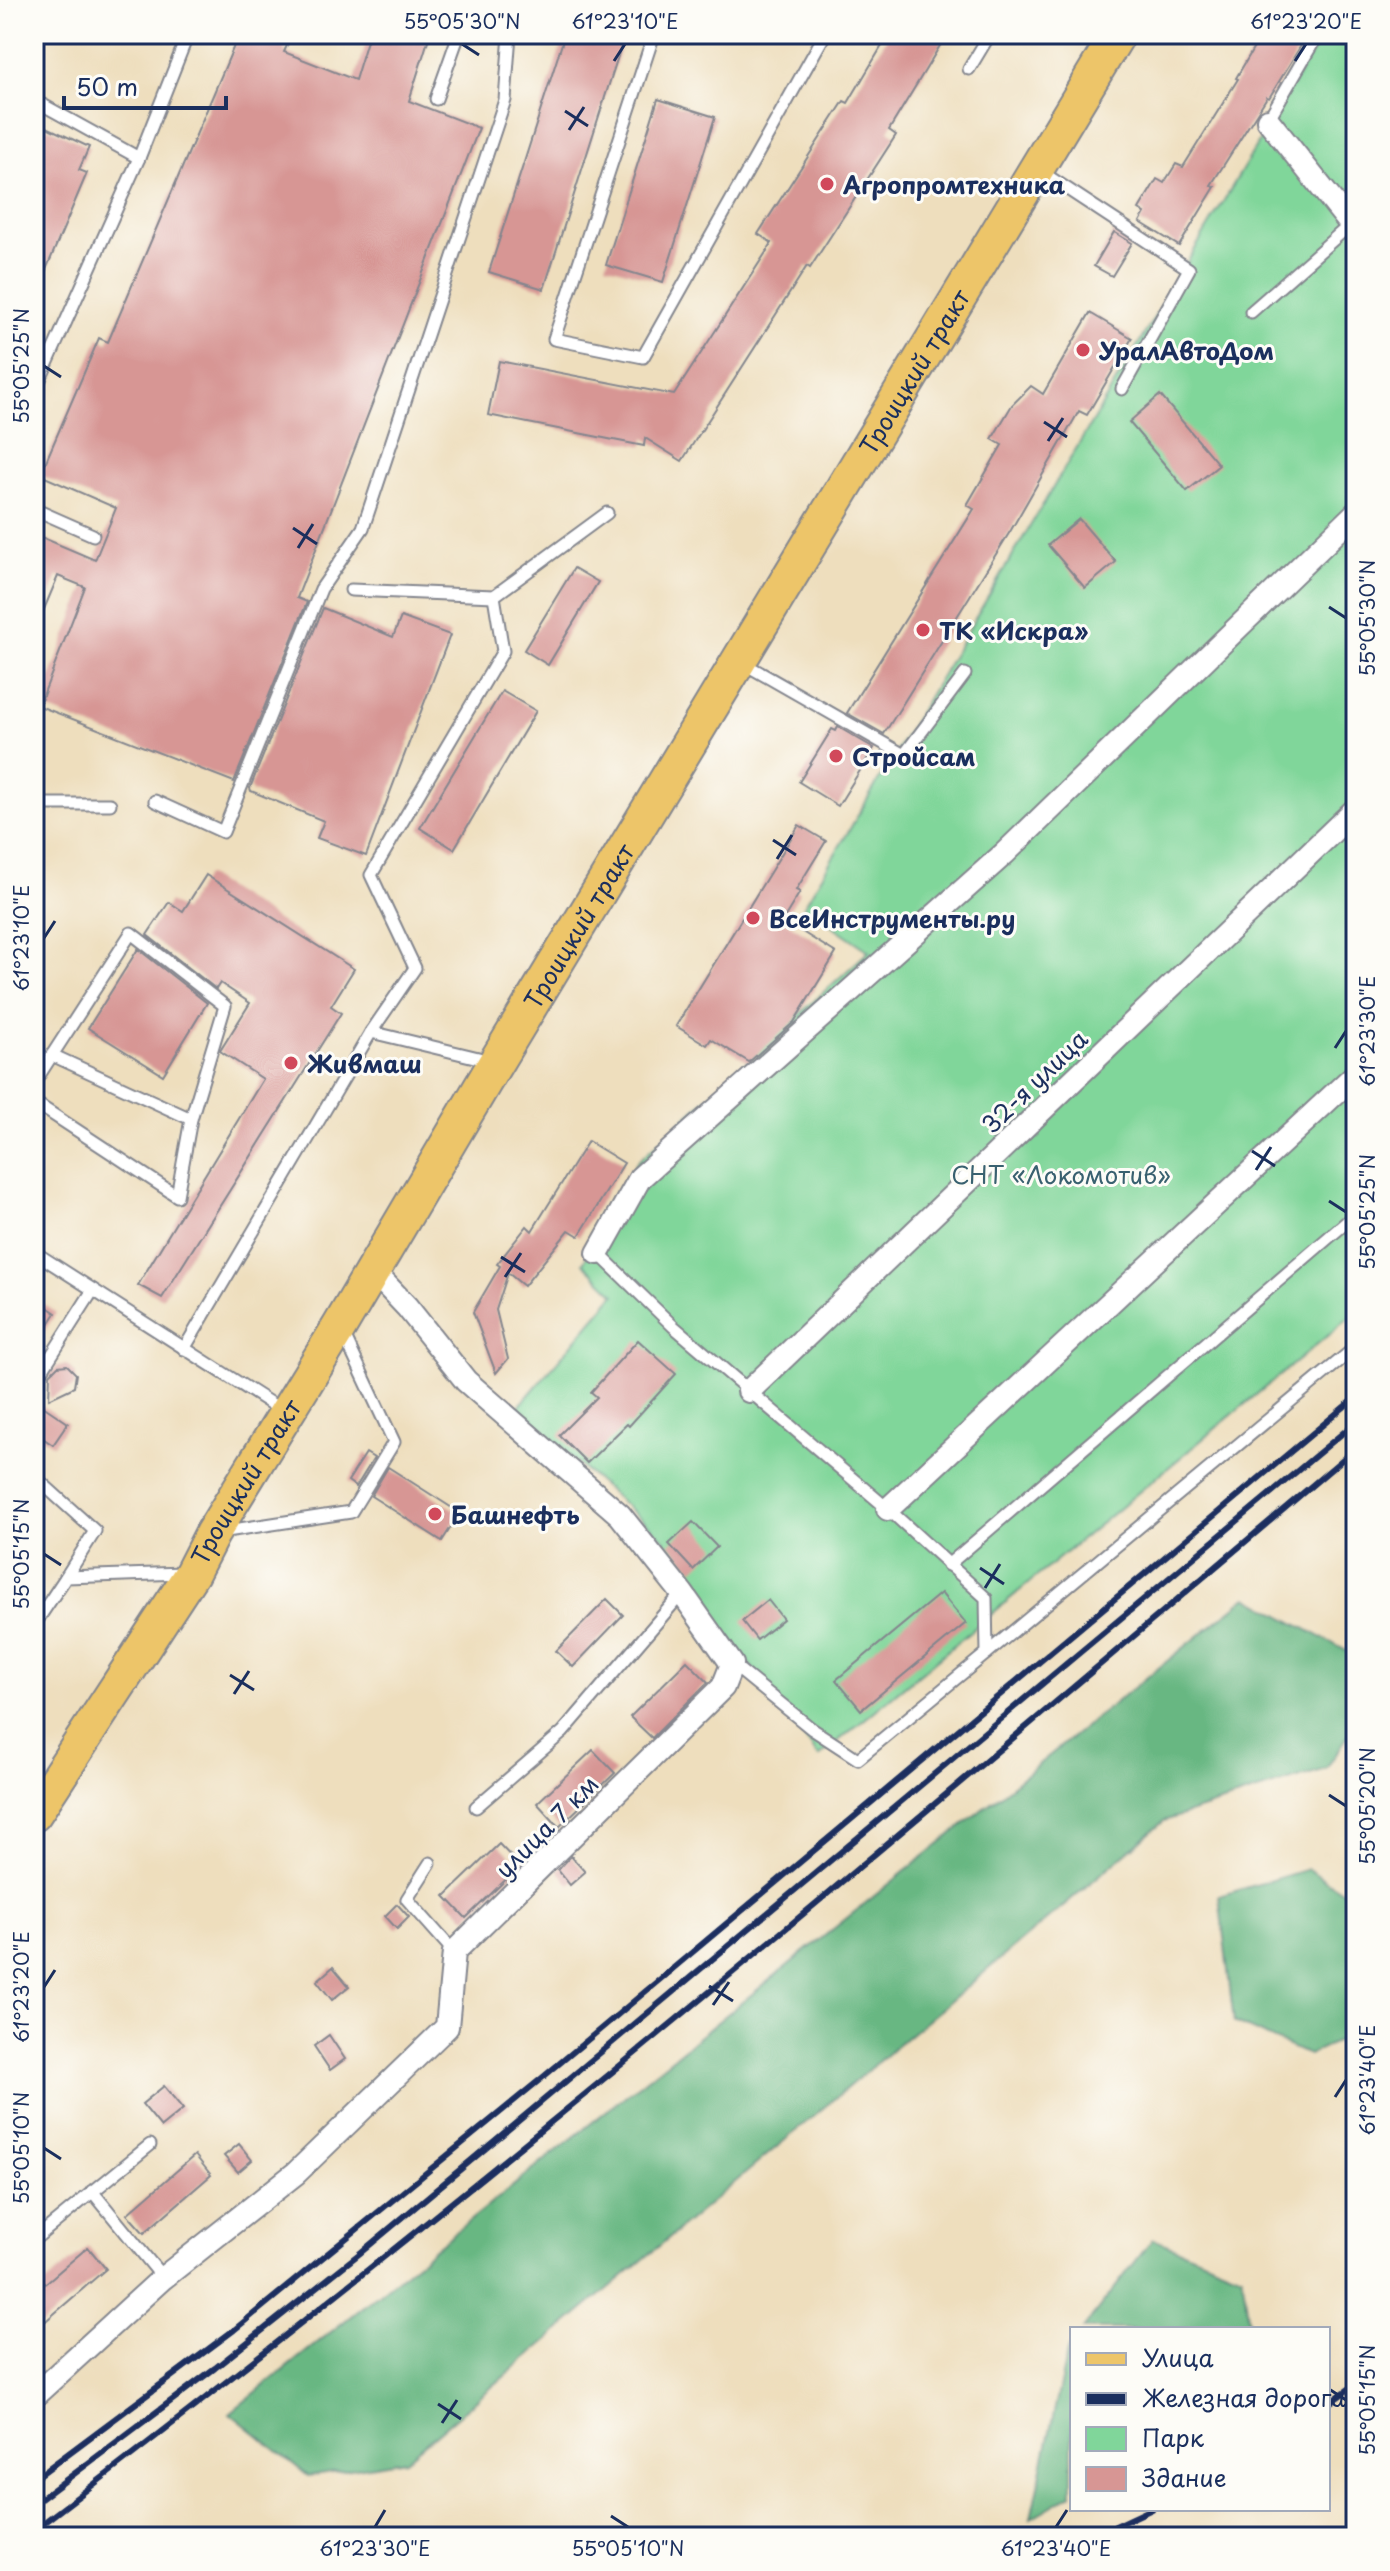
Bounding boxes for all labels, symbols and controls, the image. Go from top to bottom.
text: 55°05'30"N [403,6,521,36]
text: 61°23'10"E [571,6,679,36]
text: 61°23'20"E [1250,6,1362,36]
scale bar [64,60,226,110]
text: 50 m [76,68,138,104]
place label: Агропромтехника [842,166,1066,202]
marker: Агропромтехника [818,175,836,193]
street label: Троицкий тракт [850,281,978,461]
text: 55°05'25"N [6,308,36,424]
place label: УралАвтоДом [1098,332,1274,368]
marker: УралАвтоДом [1074,341,1092,359]
text: 55°05'30"N [1352,559,1382,677]
place label: ТК «Искра» [939,612,1088,648]
marker: ТК «Искра» [914,621,932,639]
place label: Стройсам [852,738,976,774]
marker: Стройсам [827,747,845,765]
street label: Троицкий тракт [514,836,643,1015]
text: 61°23'10"E [6,884,36,992]
place label: ВсеИнструменты.ру [769,900,1015,936]
marker: ВсеИнструменты.ру [744,909,762,927]
text: 61°23'30"E [1352,975,1382,1087]
street label: 32-я улица [973,1021,1095,1141]
place label: Живмаш [307,1045,422,1081]
marker: Живмаш [282,1054,300,1072]
text: 55°05'25"N [1352,1154,1382,1270]
park label: СНТ «Локомотив» [951,1156,1171,1192]
street label: Троицкий тракт [181,1391,309,1571]
place label: Башнефть [451,1496,580,1532]
text: 55°05'15"N [6,1498,36,1610]
marker: Башнефть [426,1505,444,1523]
text: 55°05'20"N [1352,1747,1382,1865]
street label: улица 7 км [486,1766,606,1886]
text: 61°23'20"E [6,1931,36,2043]
text: 61°23'40"E [1352,2025,1382,2135]
text: 55°05'10"N [6,2092,36,2205]
legend [1070,2327,1330,2511]
text: Улица [1142,2339,1214,2375]
text: 55°05'15"N [1352,2344,1382,2456]
text: Железная дорога [1142,2379,1346,2415]
text: Парк [1142,2419,1205,2455]
text: Здание [1142,2459,1227,2495]
text: 61°23'30"E [319,2533,431,2563]
text: 55°05'10"N [572,2533,685,2563]
text: 61°23'40"E [1001,2533,1111,2563]

